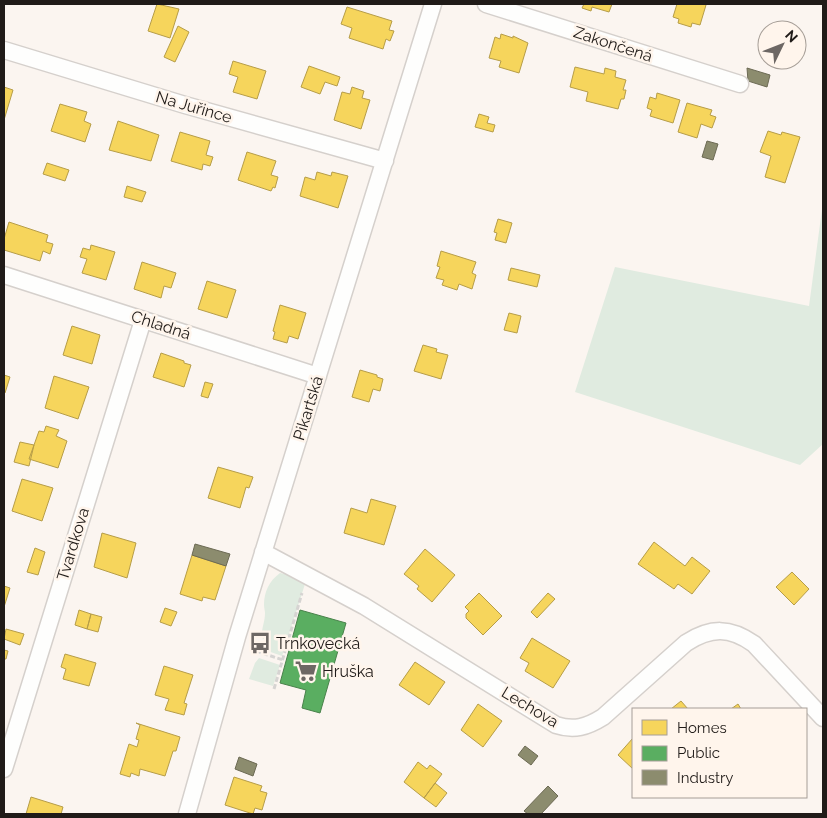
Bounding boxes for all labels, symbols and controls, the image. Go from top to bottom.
north arrow [757,20,807,70]
street label: Zakončená [571,22,655,66]
text: N [782,27,801,45]
street label: Na Juřince [154,87,234,127]
street label: Chladná [129,306,193,344]
street label: Pikartská [289,373,327,443]
street label: Tvardkova [53,505,93,583]
bus stop icon: Trnkovecká [247,630,273,656]
place label: Trnkovecká [276,634,360,653]
supermarket icon: Hruška [293,658,319,684]
place label: Hruška [322,662,374,681]
street label: Lechova [498,683,562,731]
legend [632,708,807,798]
text: Homes [677,719,727,737]
text: Public [677,744,720,762]
text: Industry [677,769,733,787]

